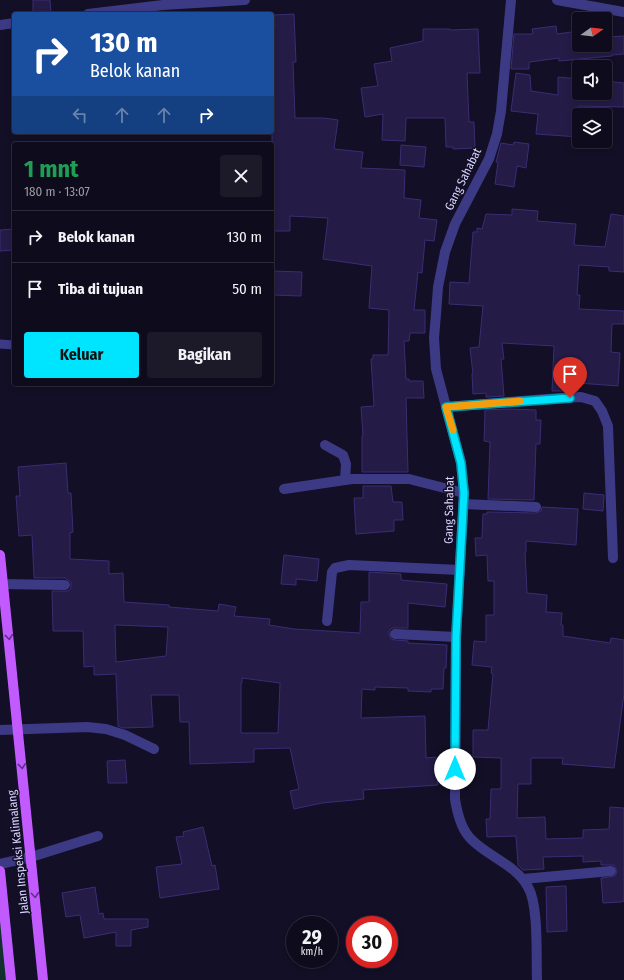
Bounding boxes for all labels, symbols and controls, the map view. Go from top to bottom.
north arrow [572,12,612,52]
map controls [572,12,612,148]
text: 130 m [90,26,158,59]
icon: right [24,28,76,80]
text: Belok kanan [90,60,180,82]
button: sound [572,60,612,100]
icon: left [69,104,91,126]
icon: ahead [111,104,133,126]
icon: ahead [153,104,175,126]
icon: right [195,104,217,126]
button: layers [572,108,612,148]
street label: Gang Sahabat [442,145,484,212]
text: 1 mnt [24,155,78,183]
button: close [220,155,262,197]
text: 180 m · 13:07 [24,184,90,199]
icon: right [24,226,46,248]
text: Belok kanan [58,228,135,246]
text: 130 m [227,228,262,246]
icon: arrive [24,278,46,300]
text: Tiba di tujuan [58,280,143,298]
text: 50 m [232,280,262,298]
button: Keluar [24,332,139,378]
button: Bagikan [147,332,262,378]
pin [553,357,587,398]
icon: arrive [559,363,581,385]
street label: Gang Sahabat [441,476,457,544]
one-way arrow [4,634,13,640]
position arrow [434,748,476,790]
one-way arrow [17,763,26,769]
street label: Jalan Inspeksi Kalimalang [4,789,31,915]
one-way arrow [30,892,39,898]
speed limit sign: 30 [346,916,398,968]
text: 29 [302,925,322,949]
text: km/h [301,946,323,958]

